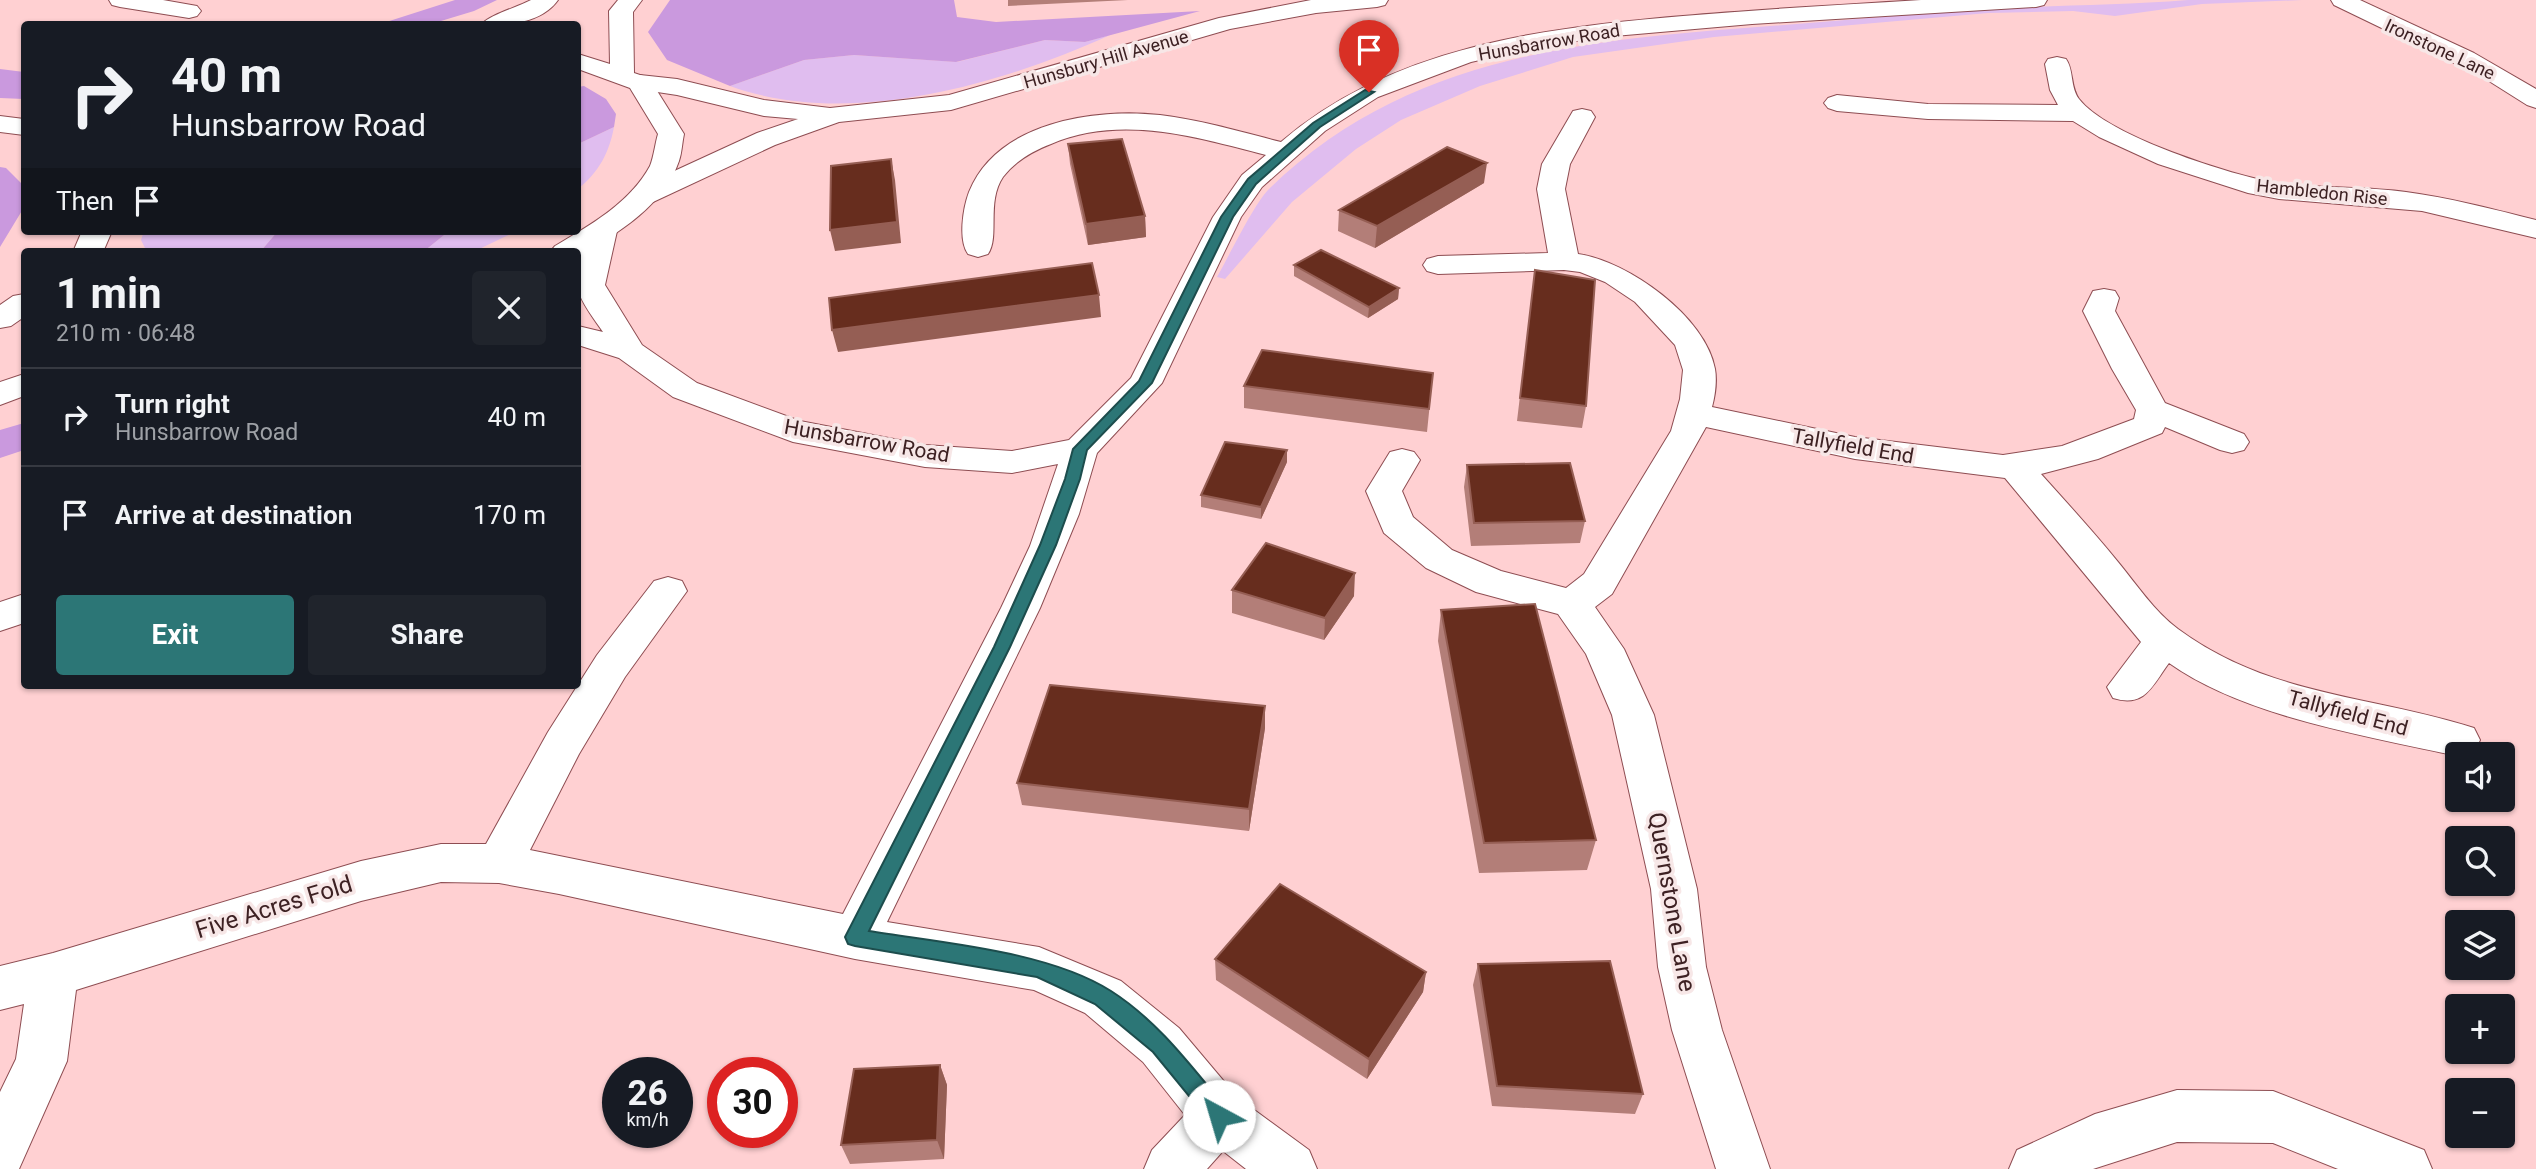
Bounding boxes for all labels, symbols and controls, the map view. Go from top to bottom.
street label: Ironstone Lane [2382,14,2498,84]
street label: Hunsbarrow Road [1477,19,1621,65]
pin [1339,20,1399,92]
street label: Hunsbury Hill Avenue [1021,25,1191,93]
icon: arrive [1350,31,1388,69]
text: 40 m [171,47,282,104]
icon: right [56,49,147,140]
text: Hunsbarrow Road [171,106,426,144]
street label: Hambledon Rise [2255,175,2389,209]
icon: arrive [128,182,166,220]
text: Then [56,186,114,216]
text: 1 min [56,269,162,318]
button: close [472,271,546,345]
text: 210 m · 06:48 [56,320,195,347]
text: Turn right [115,389,230,419]
icon: right [56,398,94,436]
text: 40 m [488,402,546,432]
street label: Hunsbarrow Road [782,415,952,467]
text: Hunsbarrow Road [115,419,298,446]
street label: Tallyfield End [1790,423,1916,469]
icon: arrive [56,496,94,534]
text: Arrive at destination [115,500,352,530]
text: 170 m [473,500,546,530]
button: Exit [56,595,294,675]
button: Share [308,595,546,675]
street label: Tallyfield End [2285,685,2411,741]
map controls [2445,742,2515,1148]
button: sound [2445,742,2515,812]
street label: Quernstone Lane [1642,810,1702,994]
button: search [2445,826,2515,896]
street label: Five Acres Fold [192,870,356,944]
button: layers [2445,910,2515,980]
button: + [2445,994,2515,1064]
speed limit sign: 30 [707,1057,798,1148]
text: 26 [627,1073,668,1114]
button: − [2445,1078,2515,1148]
position arrow [1182,1079,1256,1153]
text: km/h [626,1109,669,1130]

